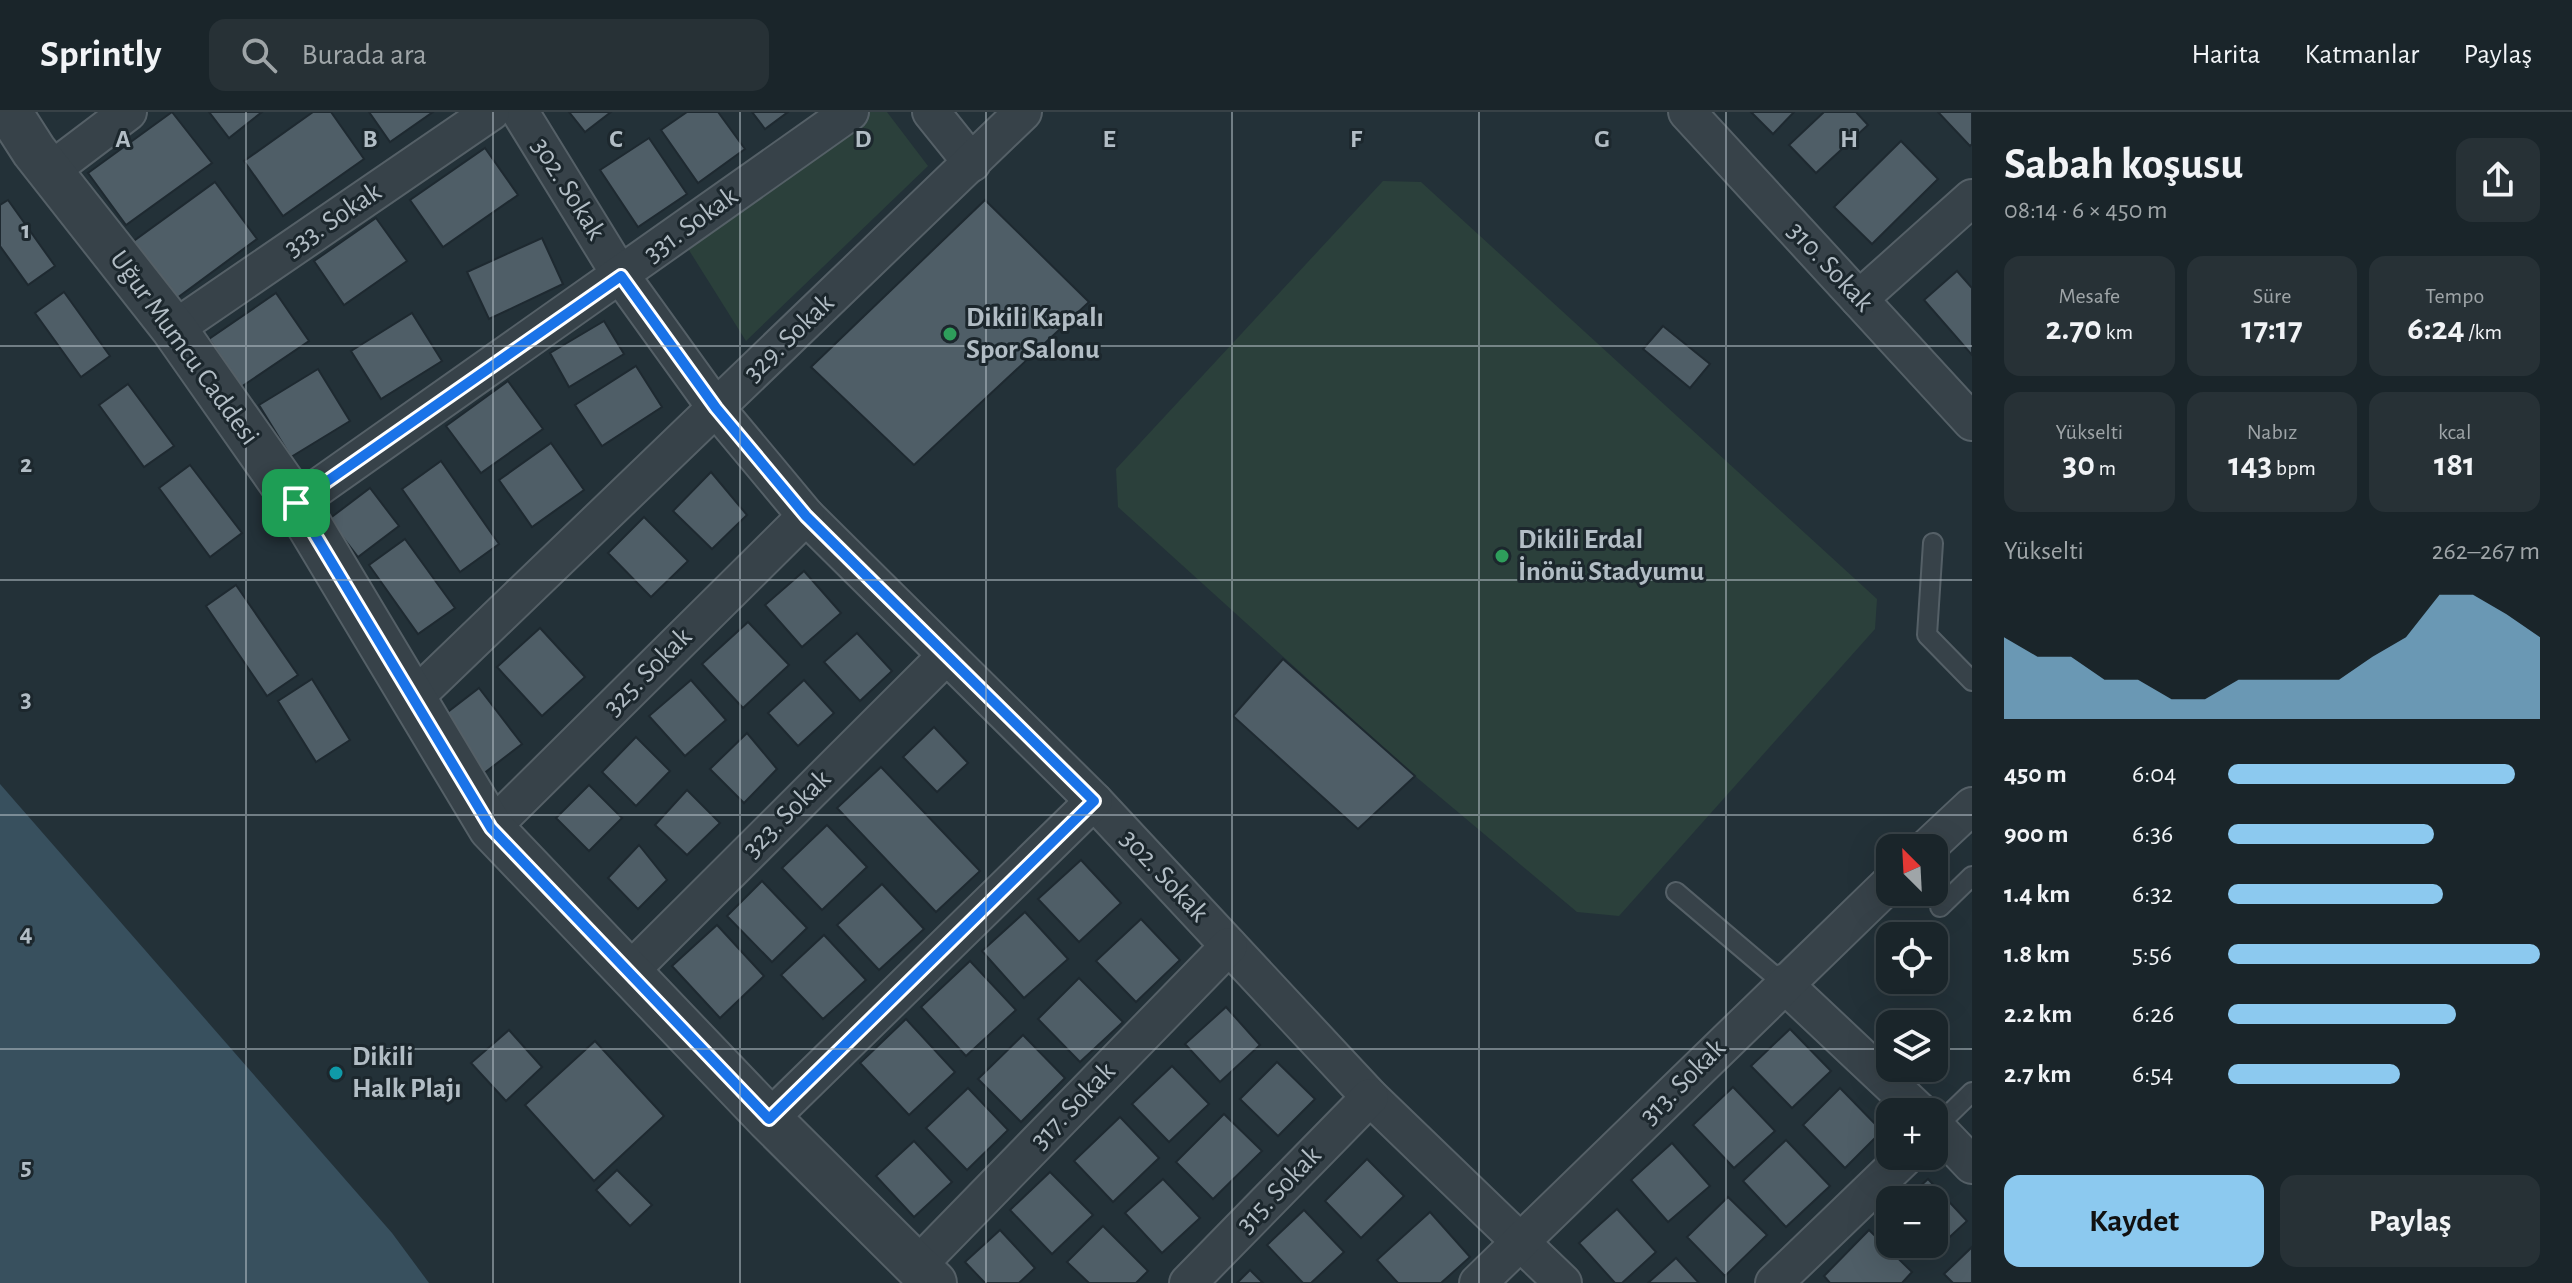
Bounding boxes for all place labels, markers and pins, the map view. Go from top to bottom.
place label: Dikili Kapalı Spor Salonu [966,304,1104,364]
marker: Dikili Kapalı Spor Salonu [941,325,959,343]
pin [262,469,330,537]
place label: Dikili Erdal İnönü Stadyumu [1518,526,1704,586]
marker: Dikili Erdal İnönü Stadyumu [1493,547,1511,565]
place label: Dikili Halk Plajı [352,1043,462,1103]
marker: Dikili Halk Plajı [327,1064,345,1082]

